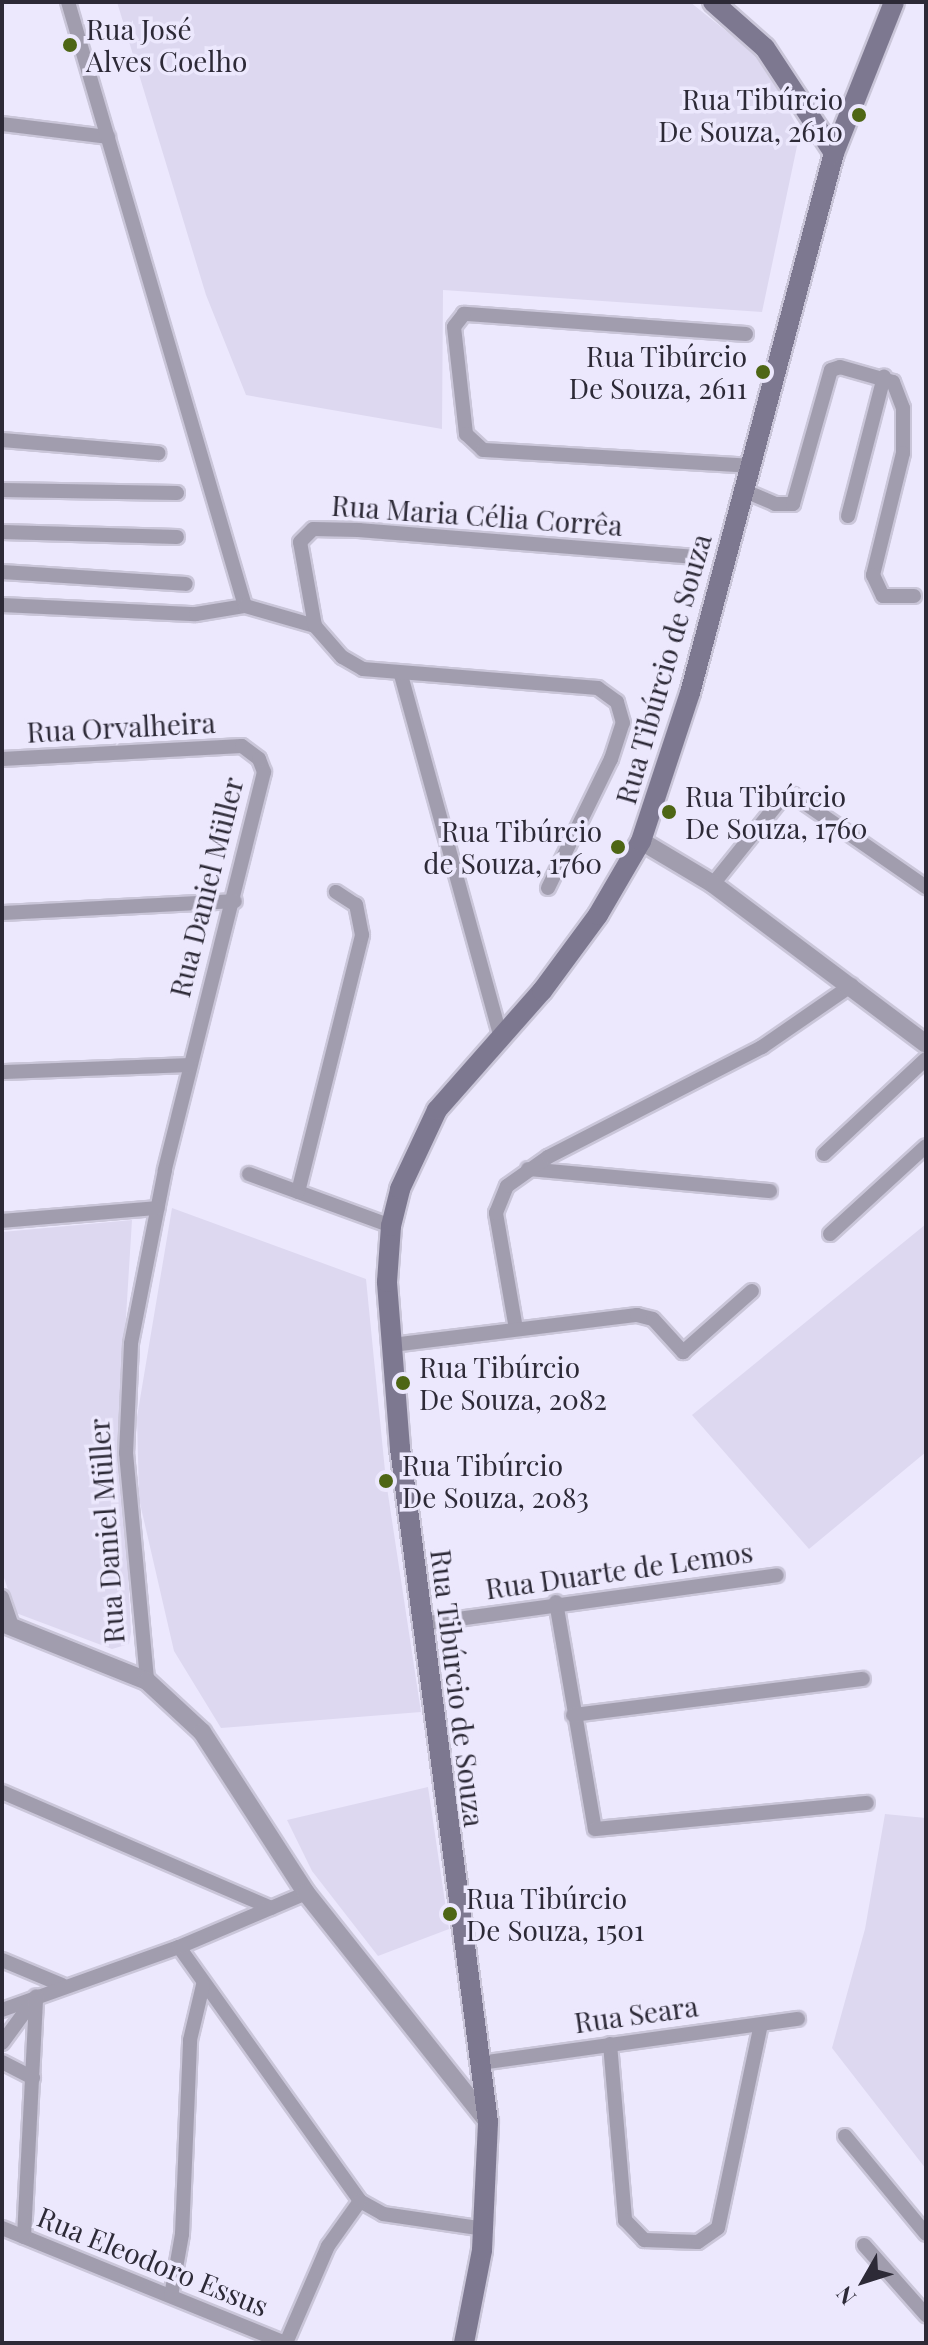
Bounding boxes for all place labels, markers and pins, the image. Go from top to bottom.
place label: Rua José Alves Coelho [86,12,247,78]
marker: Rua José Alves Coelho [61,36,79,54]
place label: Rua Tibúrcio De Souza, 2610 [658,82,843,148]
marker: Rua Tibúrcio De Souza, 2610 [850,106,868,124]
place label: Rua Tibúrcio De Souza, 2611 [569,339,747,405]
marker: Rua Tibúrcio De Souza, 2611 [754,363,772,381]
place label: Rua Tibúrcio De Souza, 1760 [685,779,868,845]
marker: Rua Tibúrcio De Souza, 1760 [660,803,678,821]
place label: Rua Tibúrcio de Souza, 1760 [423,814,602,880]
marker: Rua Tibúrcio de Souza, 1760 [609,838,627,856]
place label: Rua Tibúrcio De Souza, 2082 [419,1350,607,1416]
marker: Rua Tibúrcio De Souza, 2082 [394,1374,412,1392]
place label: Rua Tibúrcio De Souza, 2083 [402,1448,589,1514]
marker: Rua Tibúrcio De Souza, 2083 [377,1472,395,1490]
place label: Rua Tibúrcio De Souza, 1501 [466,1881,644,1947]
marker: Rua Tibúrcio De Souza, 1501 [441,1905,459,1923]

